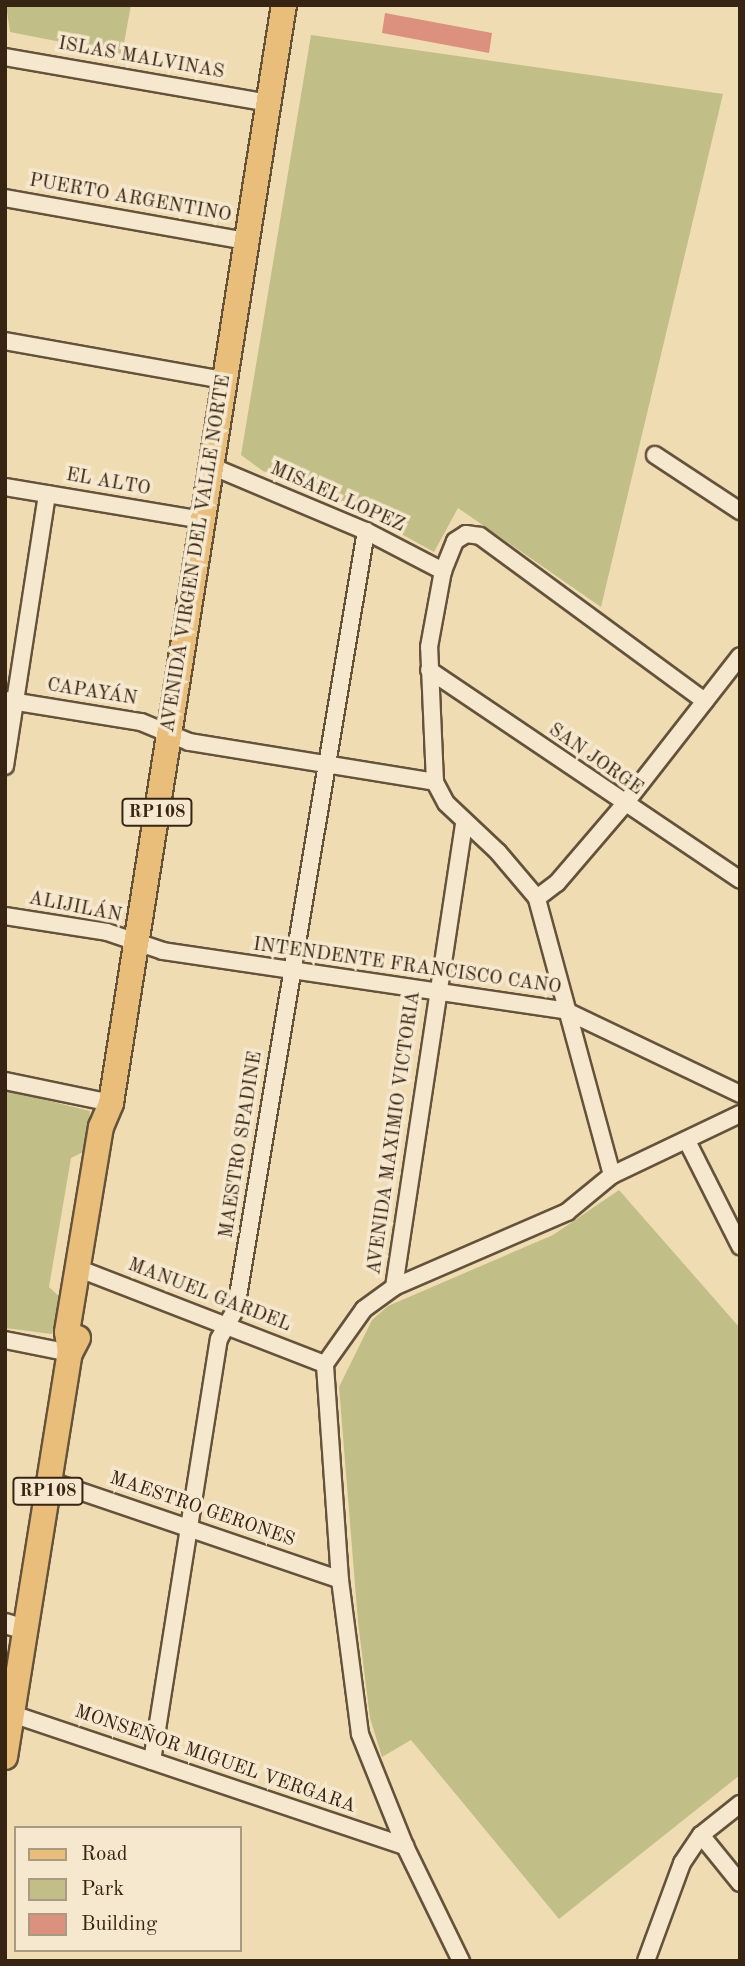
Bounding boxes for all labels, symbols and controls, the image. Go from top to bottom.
street label: ISLAS MALVINAS [56,33,226,85]
street label: PUERTO ARGENTINO [27,170,233,228]
street label: AVENIDA VIRGEN DEL VALLE NORTE [157,374,237,734]
street label: MISAEL LOPEZ [266,458,408,538]
street label: EL ALTO [64,464,152,502]
street label: CAPAYÁN [45,675,139,711]
street label: SAN JORGE [544,719,646,801]
road number: RP108 [120,798,194,826]
street label: ALIJILÁN [27,888,123,928]
street label: INTENDENTE FRANCISCO CANO [251,934,563,1000]
street label: AVENIDA MAXIMIO VICTORIA [364,990,426,1276]
street label: MAESTRO SPADINE [216,1050,268,1240]
street label: MANUEL GARDEL [124,1254,294,1338]
street label: MAESTRO GERONES [106,1468,298,1552]
road number: RP108 [11,1476,85,1506]
street label: MONSEÑOR MIGUEL VERGARA [71,1701,359,1819]
legend [14,1826,242,1952]
text: Road [81,1844,128,1865]
text: Park [81,1879,124,1900]
text: Building [81,1914,157,1935]

